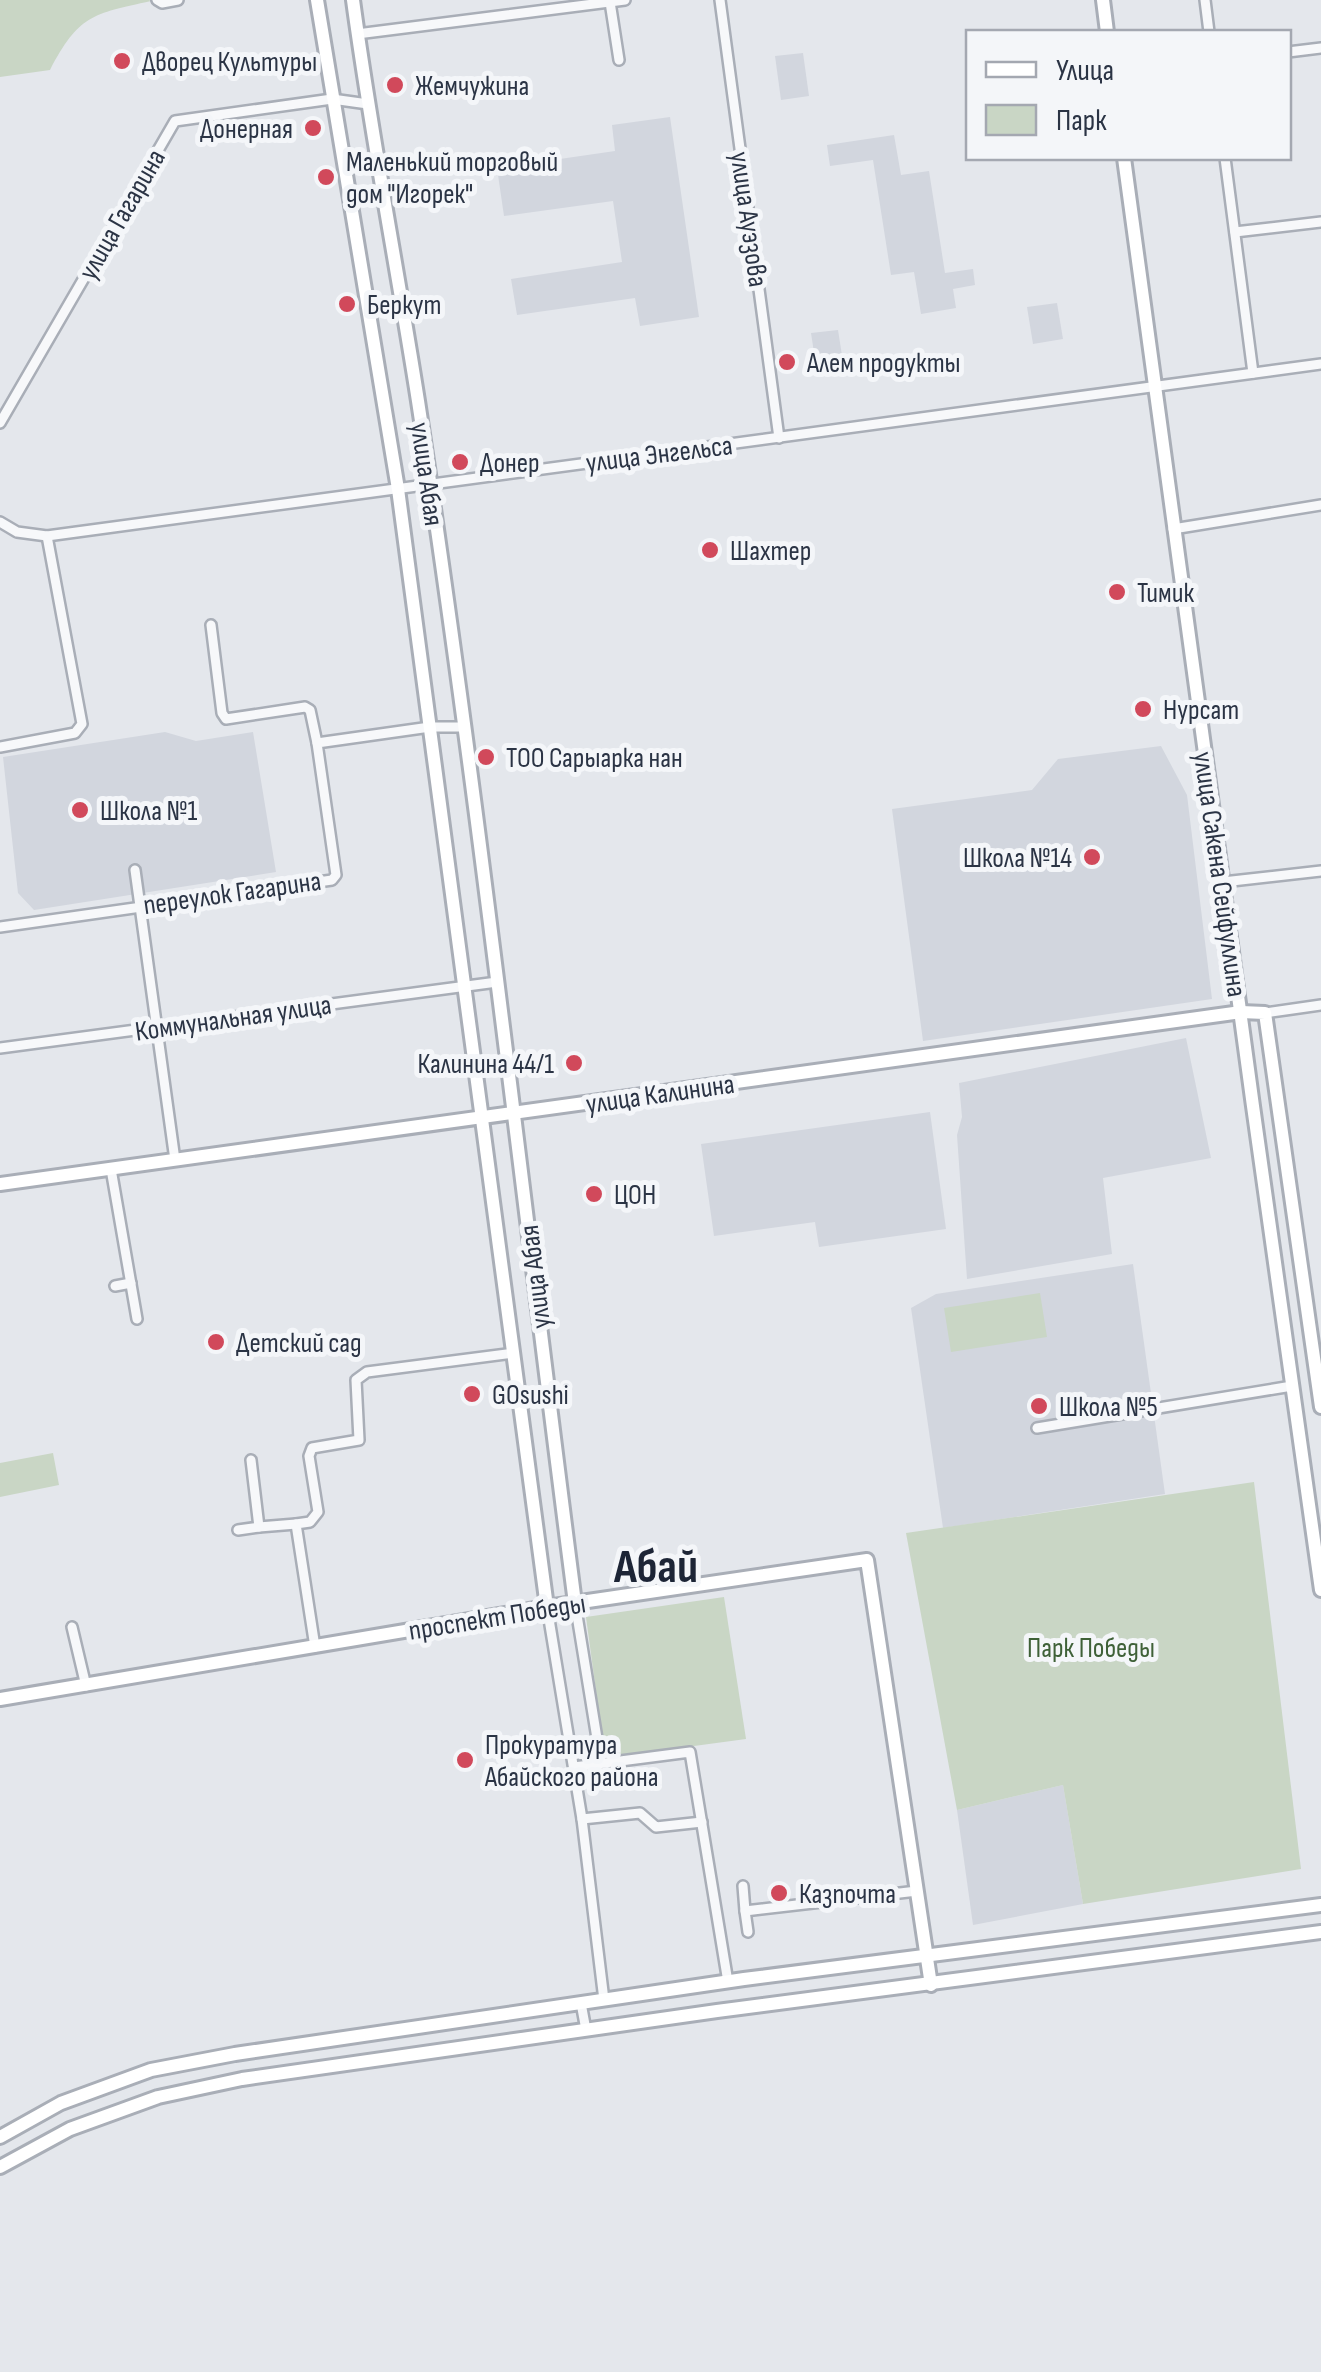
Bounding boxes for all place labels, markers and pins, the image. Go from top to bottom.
place label: Дворец Культуры [142,46,317,79]
marker: Дворец Культуры [111,50,133,72]
place label: Жемчужина [415,70,529,103]
marker: Жемчужина [384,74,406,96]
place label: Донерная [200,113,293,146]
marker: Донерная [302,117,324,139]
place label: Маленький торговый дом "Игорек" [346,146,558,211]
marker: Маленький торговый дом "Игорек" [315,166,337,188]
place label: Беркут [367,289,442,322]
marker: Беркут [336,293,358,315]
place label: Алем продукты [806,347,961,380]
marker: Алем продукты [776,351,798,373]
place label: Донер [480,447,540,480]
marker: Донер [449,451,471,473]
place label: Шахтер [730,535,811,568]
marker: Шахтер [699,539,721,561]
place label: Тимик [1137,577,1194,610]
marker: Тимик [1106,581,1128,603]
place label: Нурсат [1163,694,1239,727]
marker: Нурсат [1132,698,1154,720]
place label: ТОО Сарыарка нан [506,742,683,775]
marker: ТОО Сарыарка нан [475,746,497,768]
place label: Школа №1 [100,795,198,828]
marker: Школа №1 [69,799,91,821]
place label: Школа №14 [963,842,1072,875]
marker: Школа №14 [1081,846,1103,868]
place label: Калинина 44/1 [417,1048,554,1081]
marker: Калинина 44/1 [563,1052,585,1074]
place label: ЦОН [614,1179,656,1212]
marker: ЦОН [583,1183,605,1205]
place label: Детский сад [236,1327,362,1360]
marker: Детский сад [205,1331,227,1353]
place label: GOsushi [492,1379,569,1412]
marker: GOsushi [461,1383,483,1405]
place label: Школа №5 [1059,1391,1158,1424]
marker: Школа №5 [1028,1395,1050,1417]
place label: Прокуратура Абайского района [484,1729,658,1794]
marker: Прокуратура Абайского района [454,1749,476,1771]
place label: Казпочта [799,1878,896,1911]
marker: Казпочта [768,1882,790,1904]

